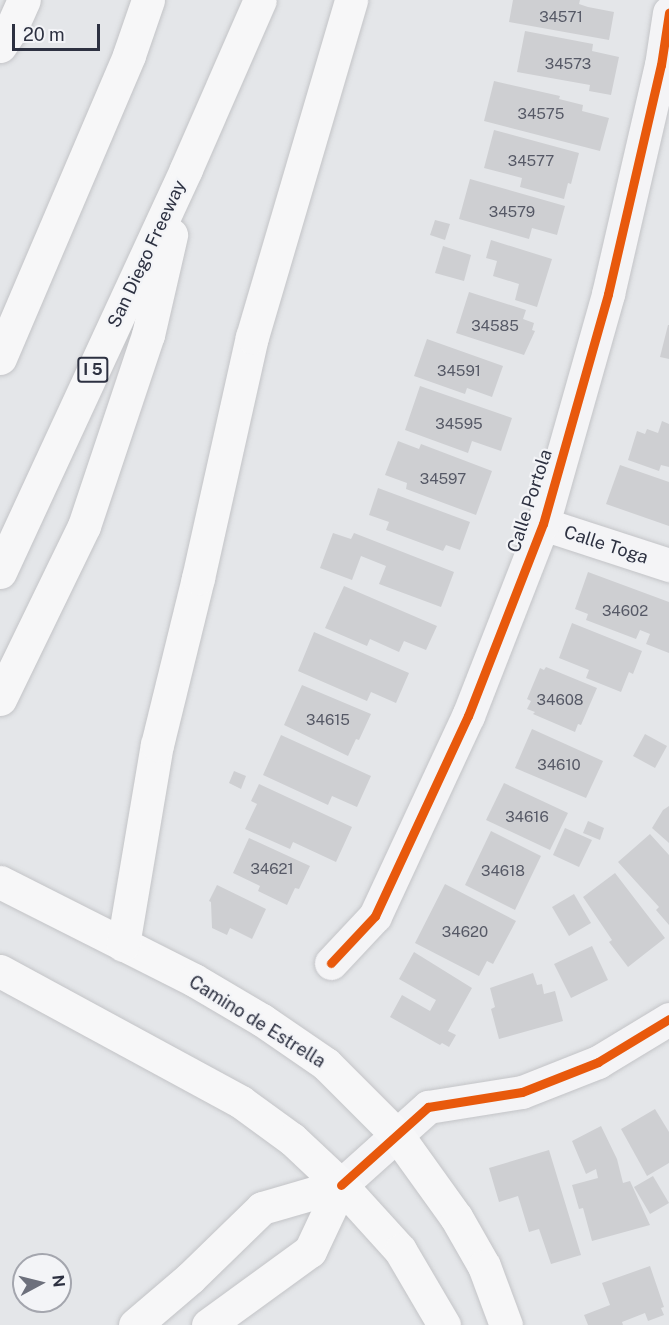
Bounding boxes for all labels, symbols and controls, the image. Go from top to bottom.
house number: 34571 [539,8,583,26]
scale bar [15,12,104,50]
text: 20 m [23,24,65,45]
house number: 34573 [545,55,591,73]
house number: 34575 [518,105,564,123]
house number: 34577 [508,152,554,170]
street label: San Diego Freeway [103,177,191,331]
house number: 34579 [489,203,535,221]
house number: 34585 [471,317,519,335]
road number: I 5 [76,357,110,383]
house number: 34591 [437,362,481,380]
house number: 34595 [435,415,483,433]
street label: Calle Portola [503,447,557,555]
house number: 34597 [420,470,466,488]
street label: Calle Toga [561,521,651,569]
house number: 34602 [602,602,648,620]
house number: 34608 [537,691,583,709]
house number: 34615 [306,711,350,729]
house number: 34610 [537,756,581,774]
house number: 34616 [505,808,549,826]
house number: 34621 [250,860,294,878]
house number: 34618 [481,862,525,880]
house number: 34620 [442,923,488,941]
street label: Camino de Estrella [185,971,329,1073]
north arrow [12,1253,72,1313]
text: N [48,1274,69,1288]

